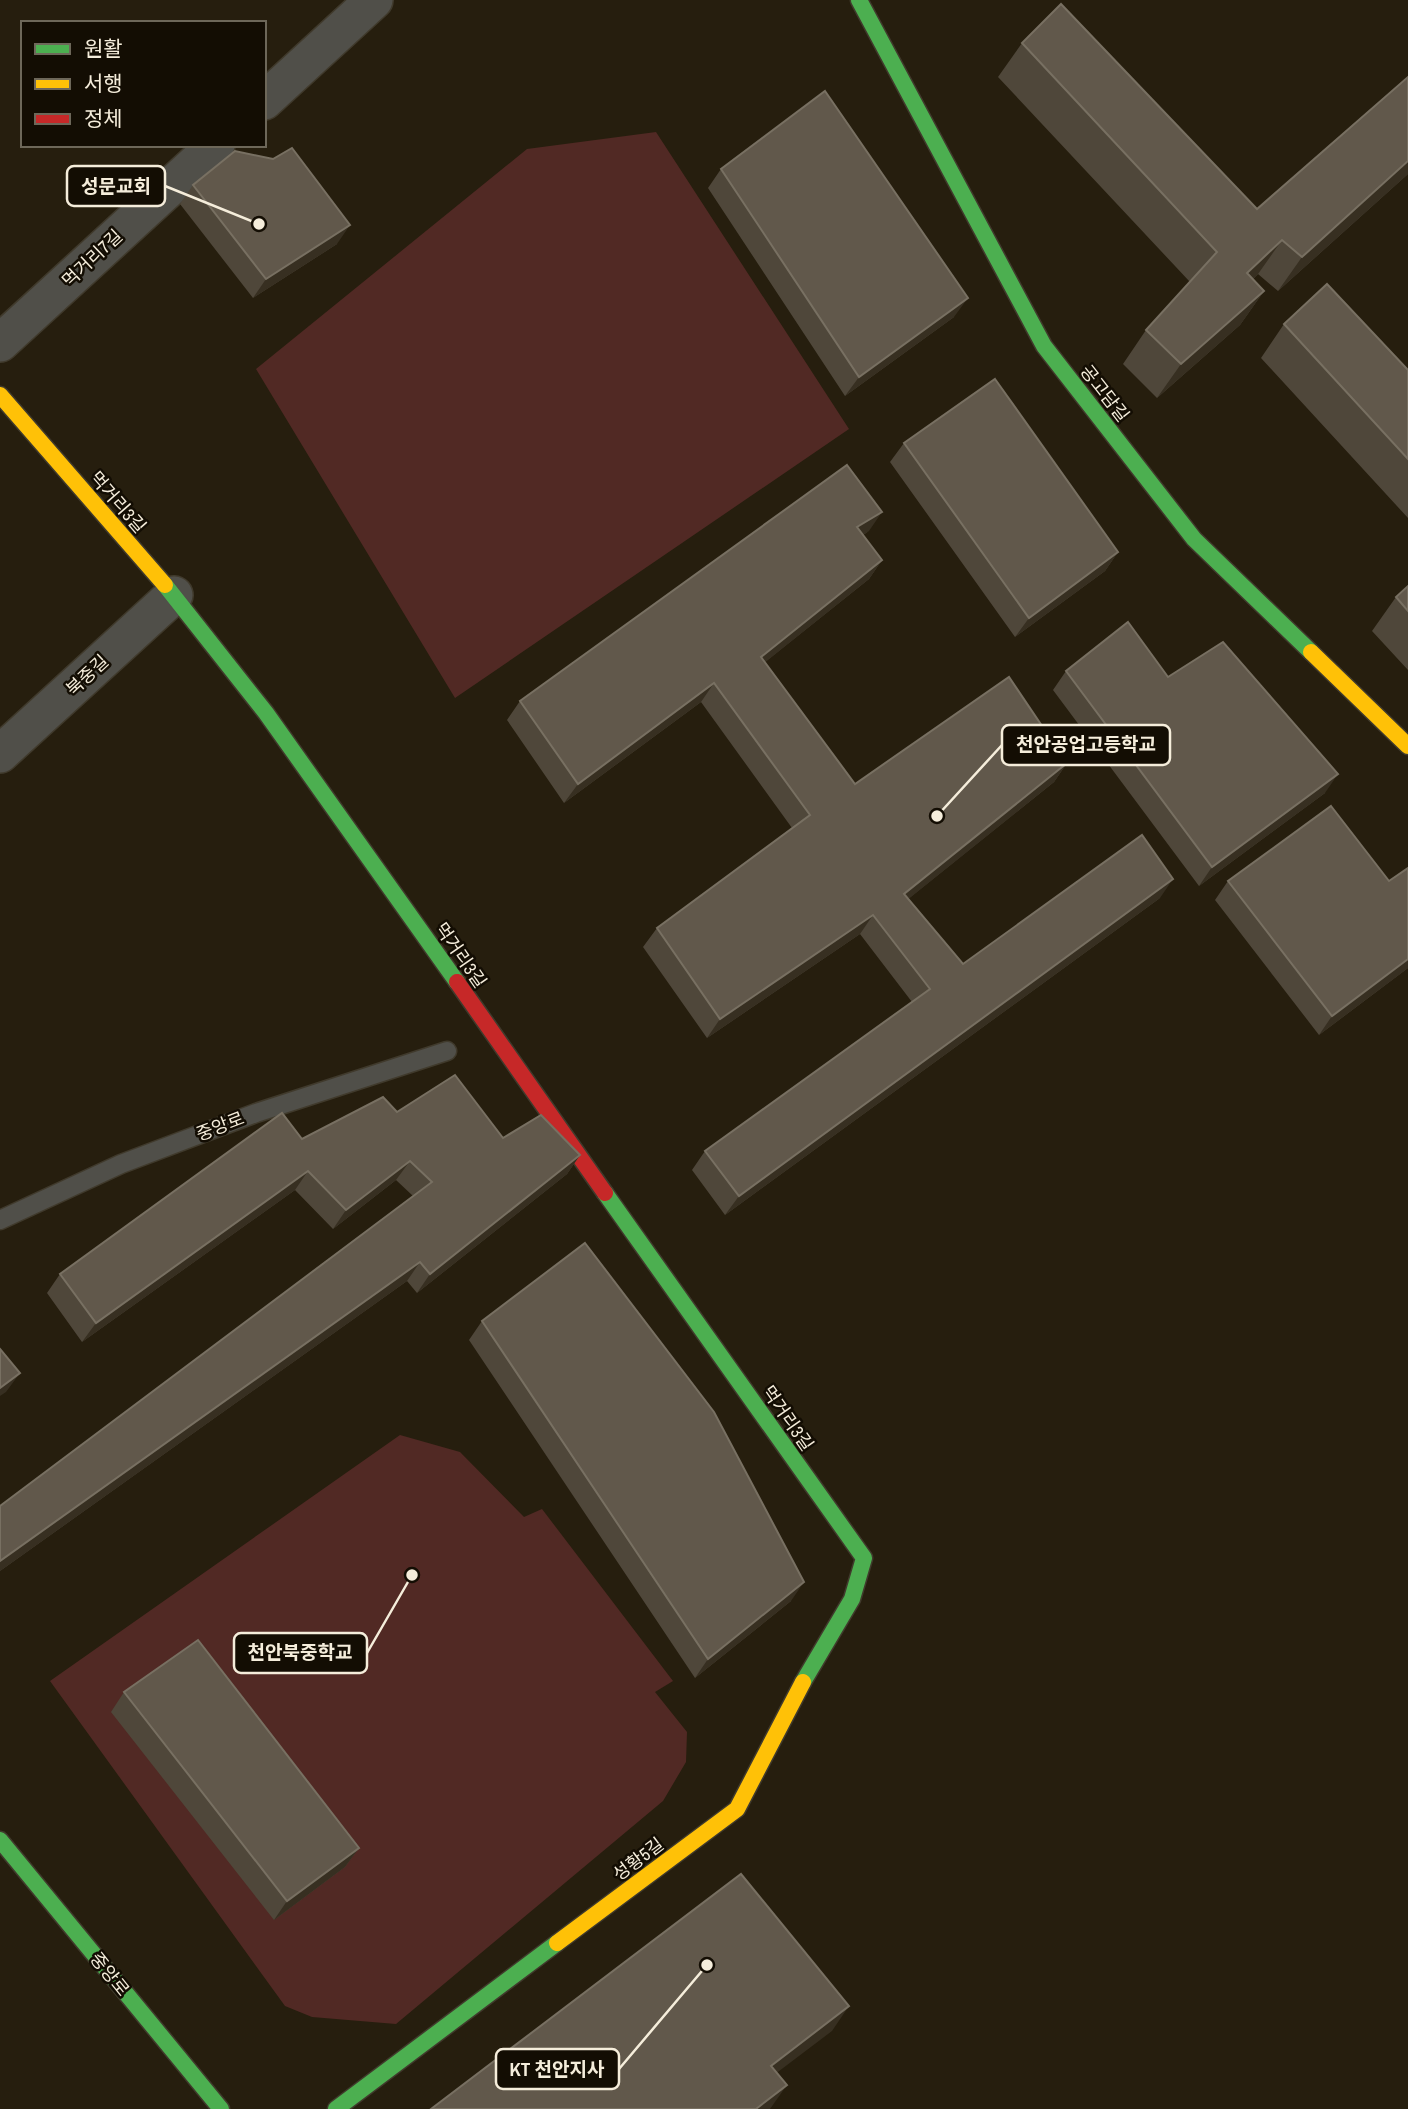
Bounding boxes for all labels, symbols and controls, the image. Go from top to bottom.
legend [21,21,266,147]
text: 원활 [84,34,123,63]
text: 서행 [84,69,123,98]
text: 정체 [84,104,123,133]
callout: 성문교회 [67,166,165,206]
text: 성문교회 [81,173,151,199]
street label: 먹거리7길 [56,223,128,293]
street label: 공고담길 [1075,359,1135,427]
street label: 먹거리3길 [84,466,152,538]
street label: 북중길 [60,649,114,701]
callout: 천안공업고등학교 [1002,725,1170,765]
text: 천안공업고등학교 [1016,731,1156,757]
street label: 먹거리3길 [429,917,493,993]
street label: 중앙로 [192,1105,248,1147]
street label: 먹거리3길 [756,1380,820,1456]
callout: 천안북중학교 [234,1633,367,1673]
text: 천안북중학교 [248,1639,352,1665]
street label: 성황5길 [607,1832,669,1886]
street label: 중앙로 [85,1947,135,2001]
callout: KT 천안지사 [496,2049,619,2089]
text: KT 천안지사 [509,2056,605,2082]

